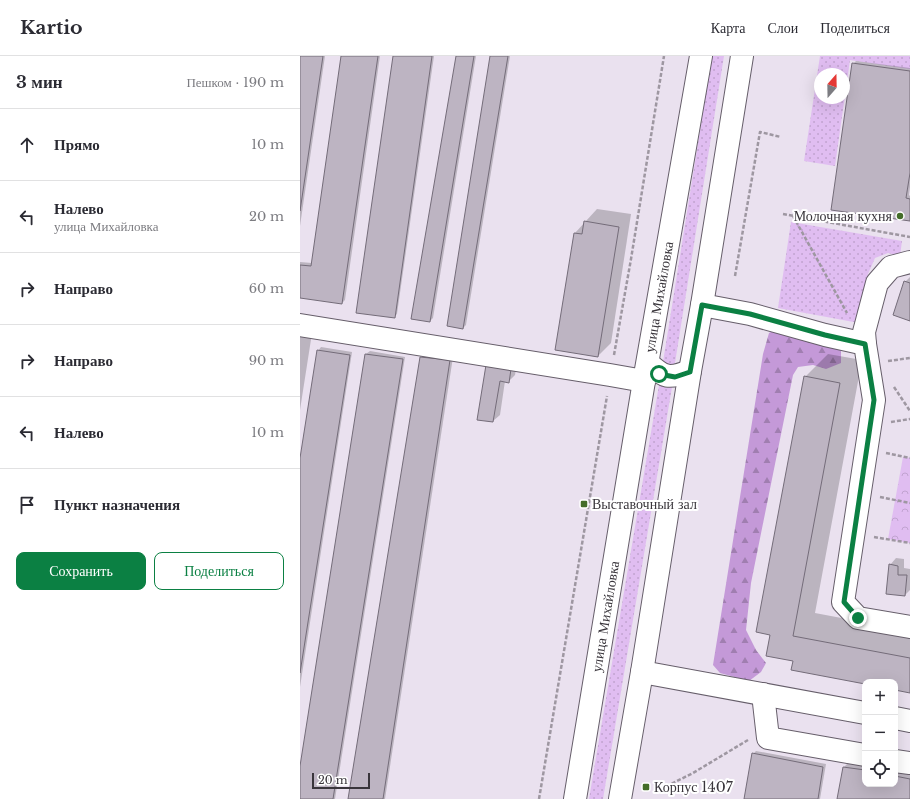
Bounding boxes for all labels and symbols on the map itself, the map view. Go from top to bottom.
north arrow [814,68,850,104]
place label: Молочная кухня [794,207,893,225]
marker: Молочная кухня [895,211,905,221]
street label: улица Михайловка [640,239,677,354]
route start [650,365,668,383]
place label: Выставочный зал [592,495,697,513]
marker: Выставочный зал [579,499,589,509]
street label: улица Михайловка [587,559,623,673]
route end [849,609,867,627]
scale bar [312,771,370,790]
place label: Корпус 1407 [654,778,734,796]
marker: Корпус 1407 [641,782,651,792]

